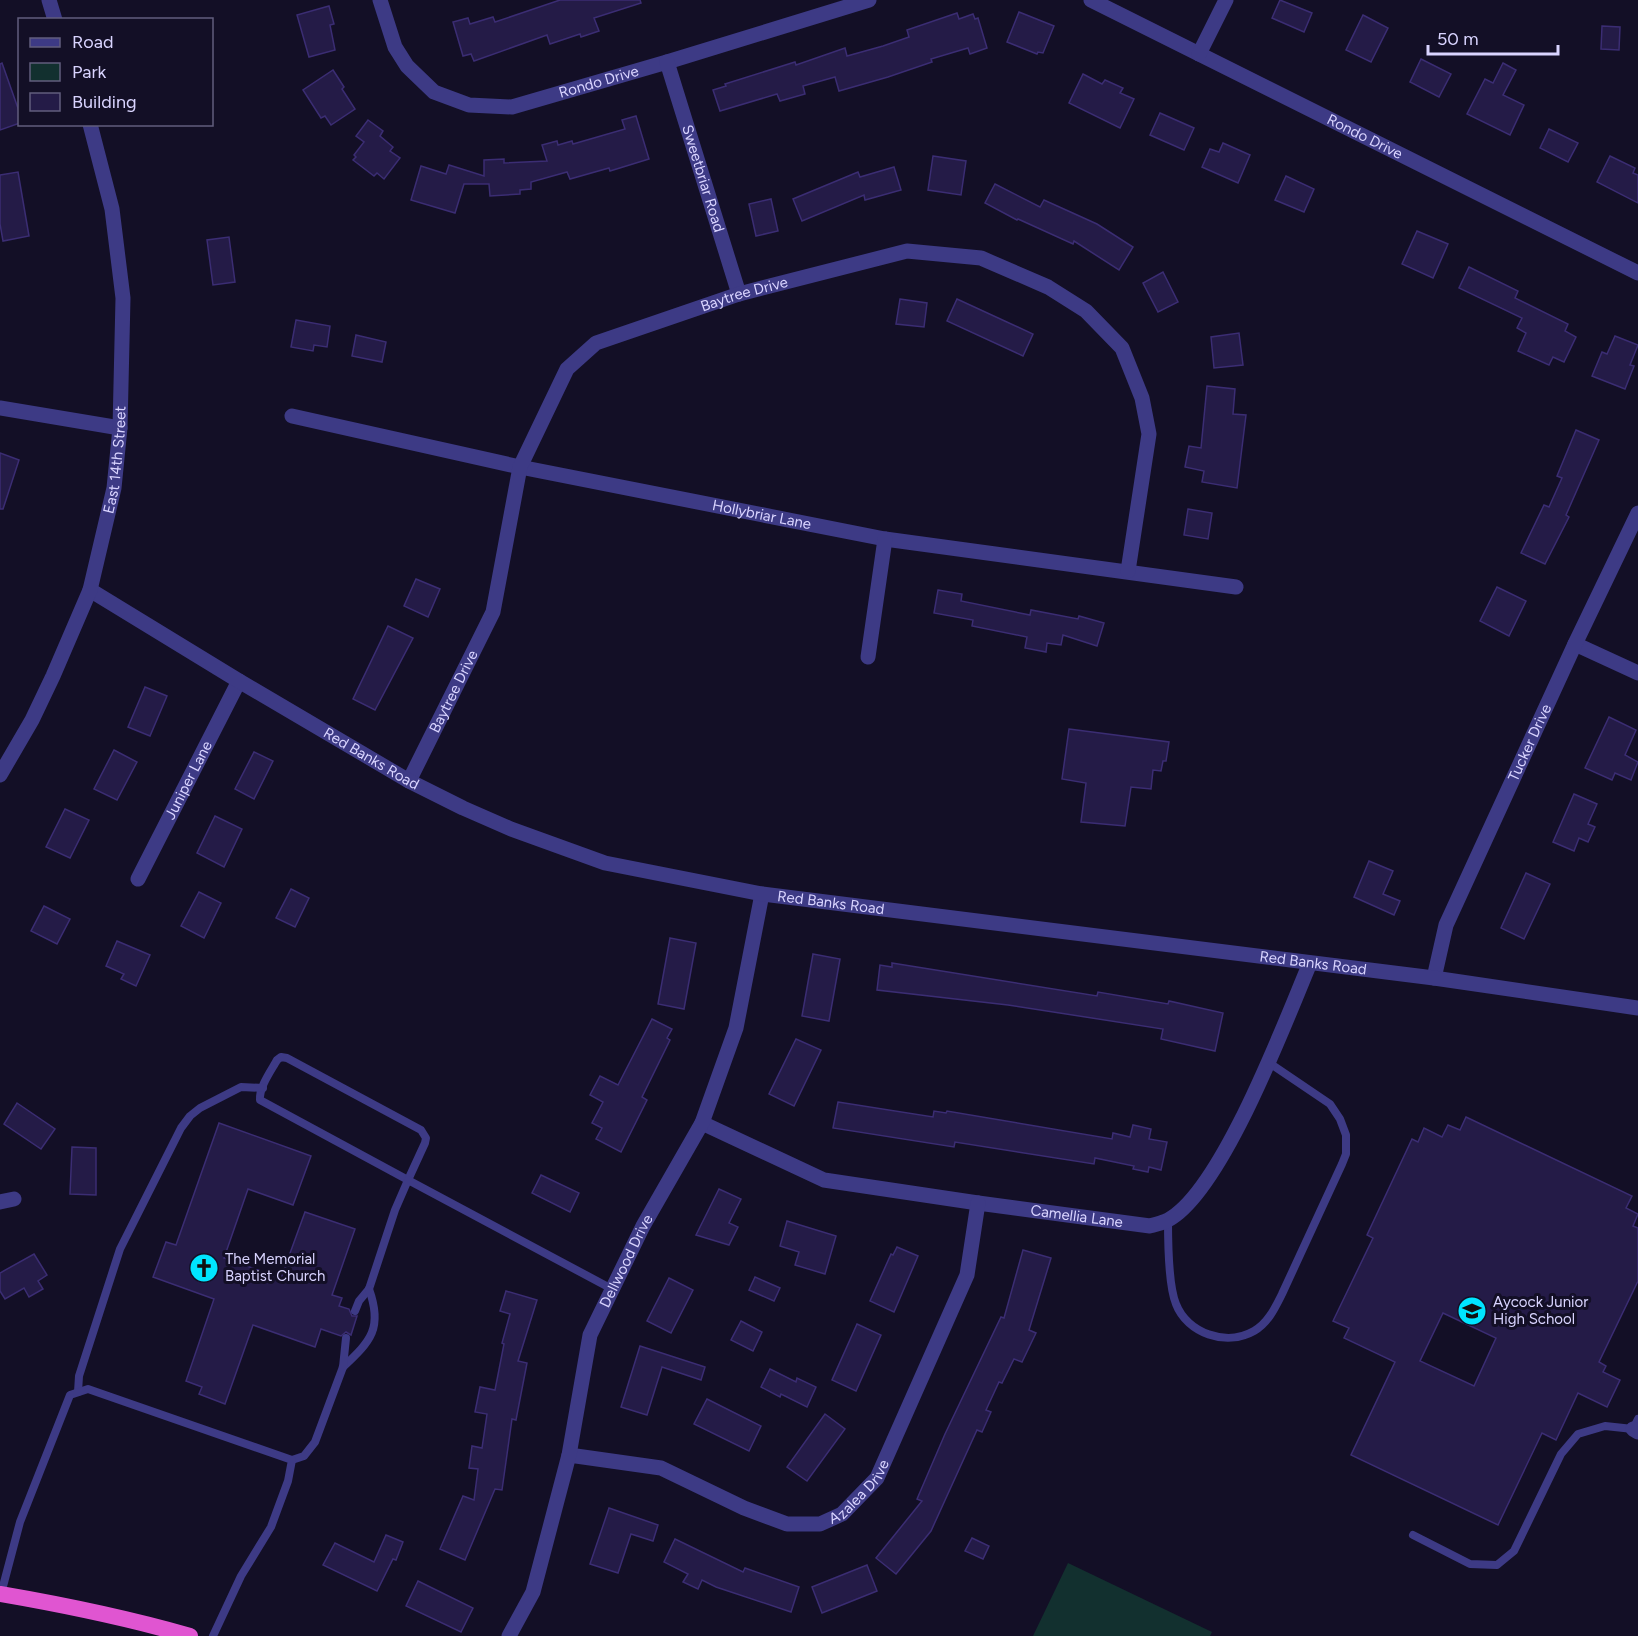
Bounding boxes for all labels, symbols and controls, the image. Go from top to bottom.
legend [18,18,213,126]
scale bar [1428,18,1558,56]
text: 50 m [1437,28,1479,50]
text: Road [72,31,113,53]
text: Park [72,61,107,83]
street label: Rondo Drive [557,62,641,102]
text: Building [72,91,137,113]
street label: Rondo Drive [1324,110,1406,163]
street label: Sweetbriar Road [678,123,728,234]
street label: Baytree Drive [698,273,790,316]
street label: East 14th Street [99,405,130,515]
street label: Hollybriar Lane [711,496,813,533]
street label: Baytree Drive [425,647,482,736]
street label: Tucker Drive [1504,701,1555,784]
street label: Red Banks Road [320,724,422,794]
street label: Juniper Lane [161,738,216,822]
street label: Red Banks Road [776,887,886,918]
street label: Red Banks Road [1259,947,1368,979]
street label: Camellia Lane [1029,1201,1124,1231]
street label: Dellwood Drive [596,1211,657,1310]
place label: The Memorial Baptist Church [225,1250,325,1285]
church icon: The Memorial Baptist Church [188,1252,220,1284]
place label: Aycock Junior High School [1493,1293,1588,1328]
school or university icon: Aycock Junior High School [1456,1295,1488,1327]
street label: Azalea Drive [826,1457,893,1528]

